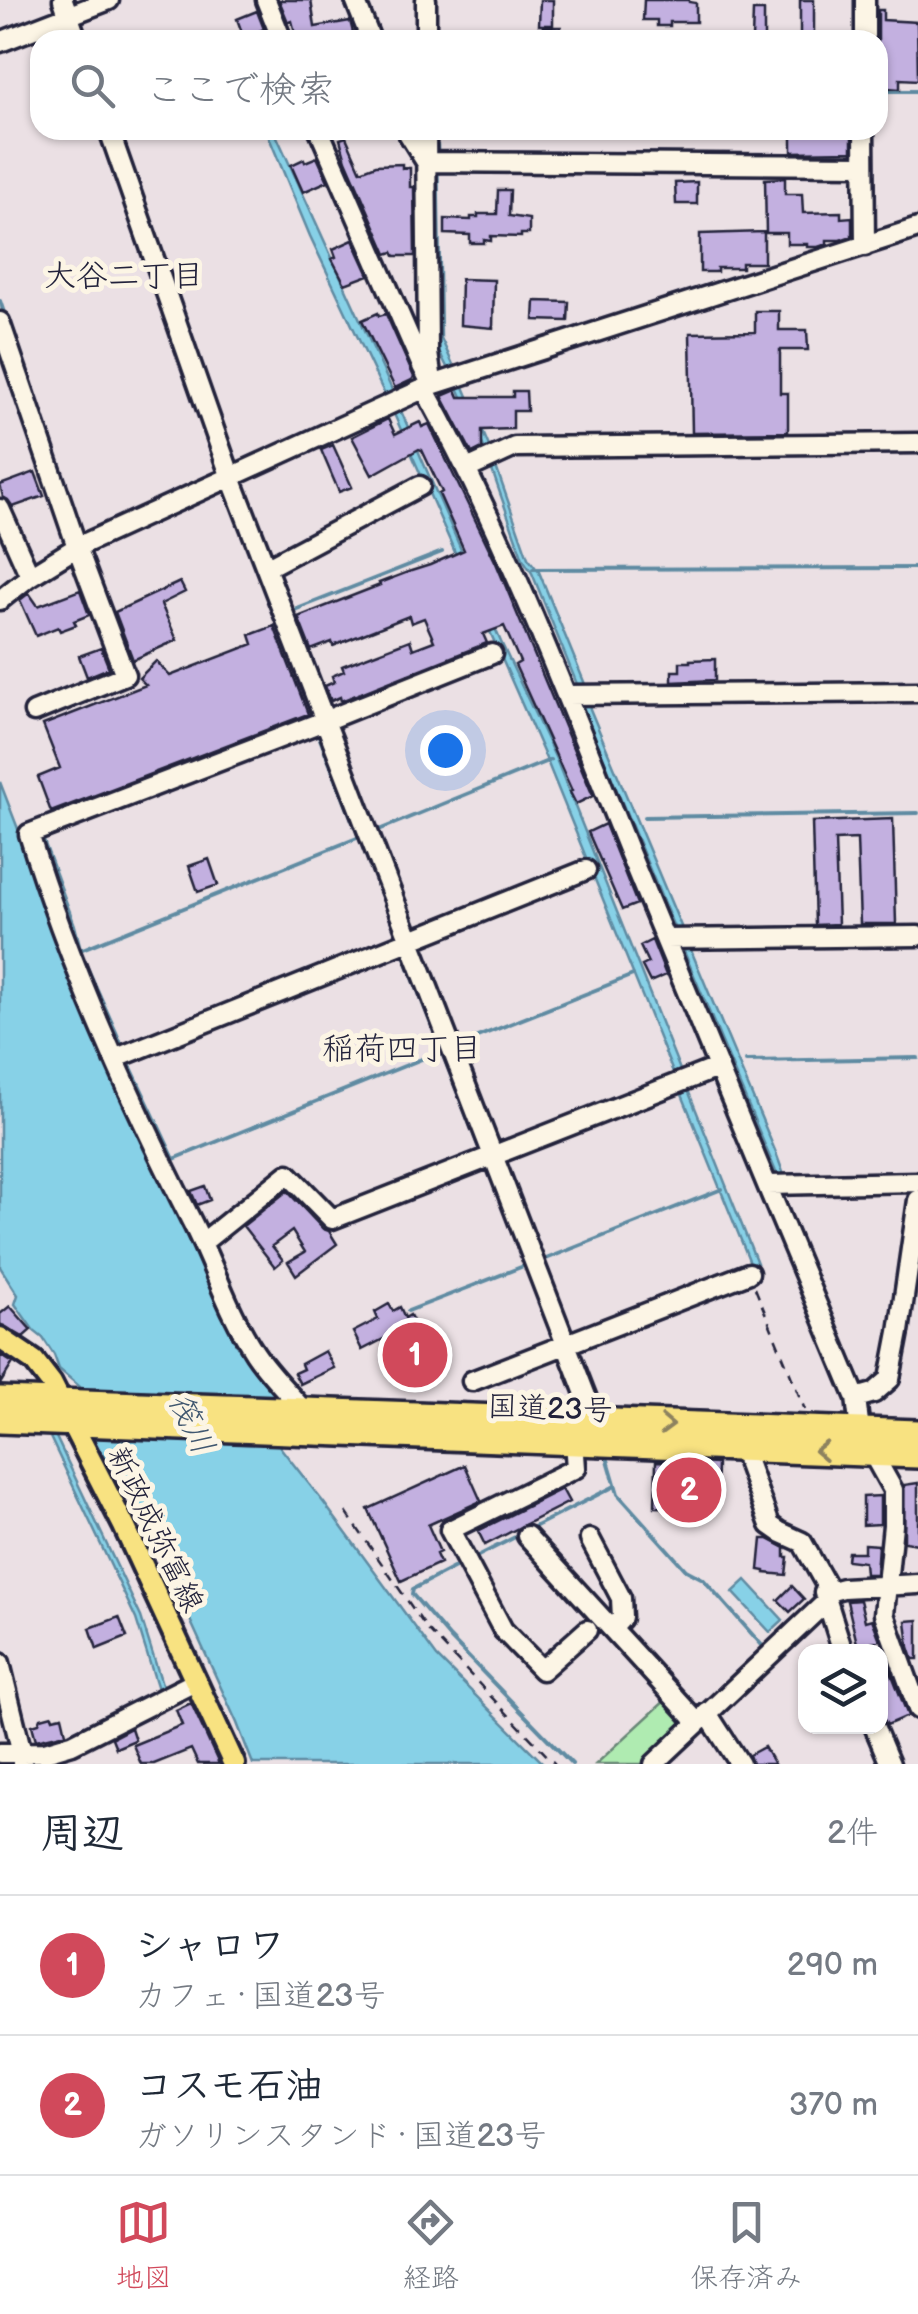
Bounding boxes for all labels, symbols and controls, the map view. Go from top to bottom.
search box [30,30,888,140]
icon: search [65,58,120,113]
text: ここで検索 [145,68,335,113]
district label: 大谷二丁目 [44,257,204,296]
your location [420,725,471,776]
district label: 稲荷四丁目 [322,1030,482,1069]
pin: 1 [382,1318,448,1392]
water label: 筏川 [159,1386,222,1461]
street label: 国道23号 [487,1389,613,1429]
one-way arrow [659,1414,675,1435]
one-way arrow [812,1440,828,1461]
street label: 新政成弥富線 [99,1441,211,1618]
pin: 2 [656,1452,722,1528]
map controls [798,1644,888,1734]
button: layers [798,1644,888,1734]
text: 周辺 [40,1809,124,1860]
text: 2件 [827,1814,878,1853]
text: シャロワ [135,1924,285,1969]
text: 1 [66,1946,79,1985]
text: 290 m [787,1946,878,1985]
text: カフェ · 国道23号 [135,1977,386,2016]
text: コスモ石油 [135,2064,323,2109]
text: 2 [63,2086,82,2125]
text: 370 m [789,2086,878,2125]
text: ガソリンスタンド · 国道23号 [135,2117,546,2156]
tab: 地図 [116,2195,172,2295]
tab: 経路 [403,2195,459,2295]
tab: 保存済み [690,2195,802,2295]

